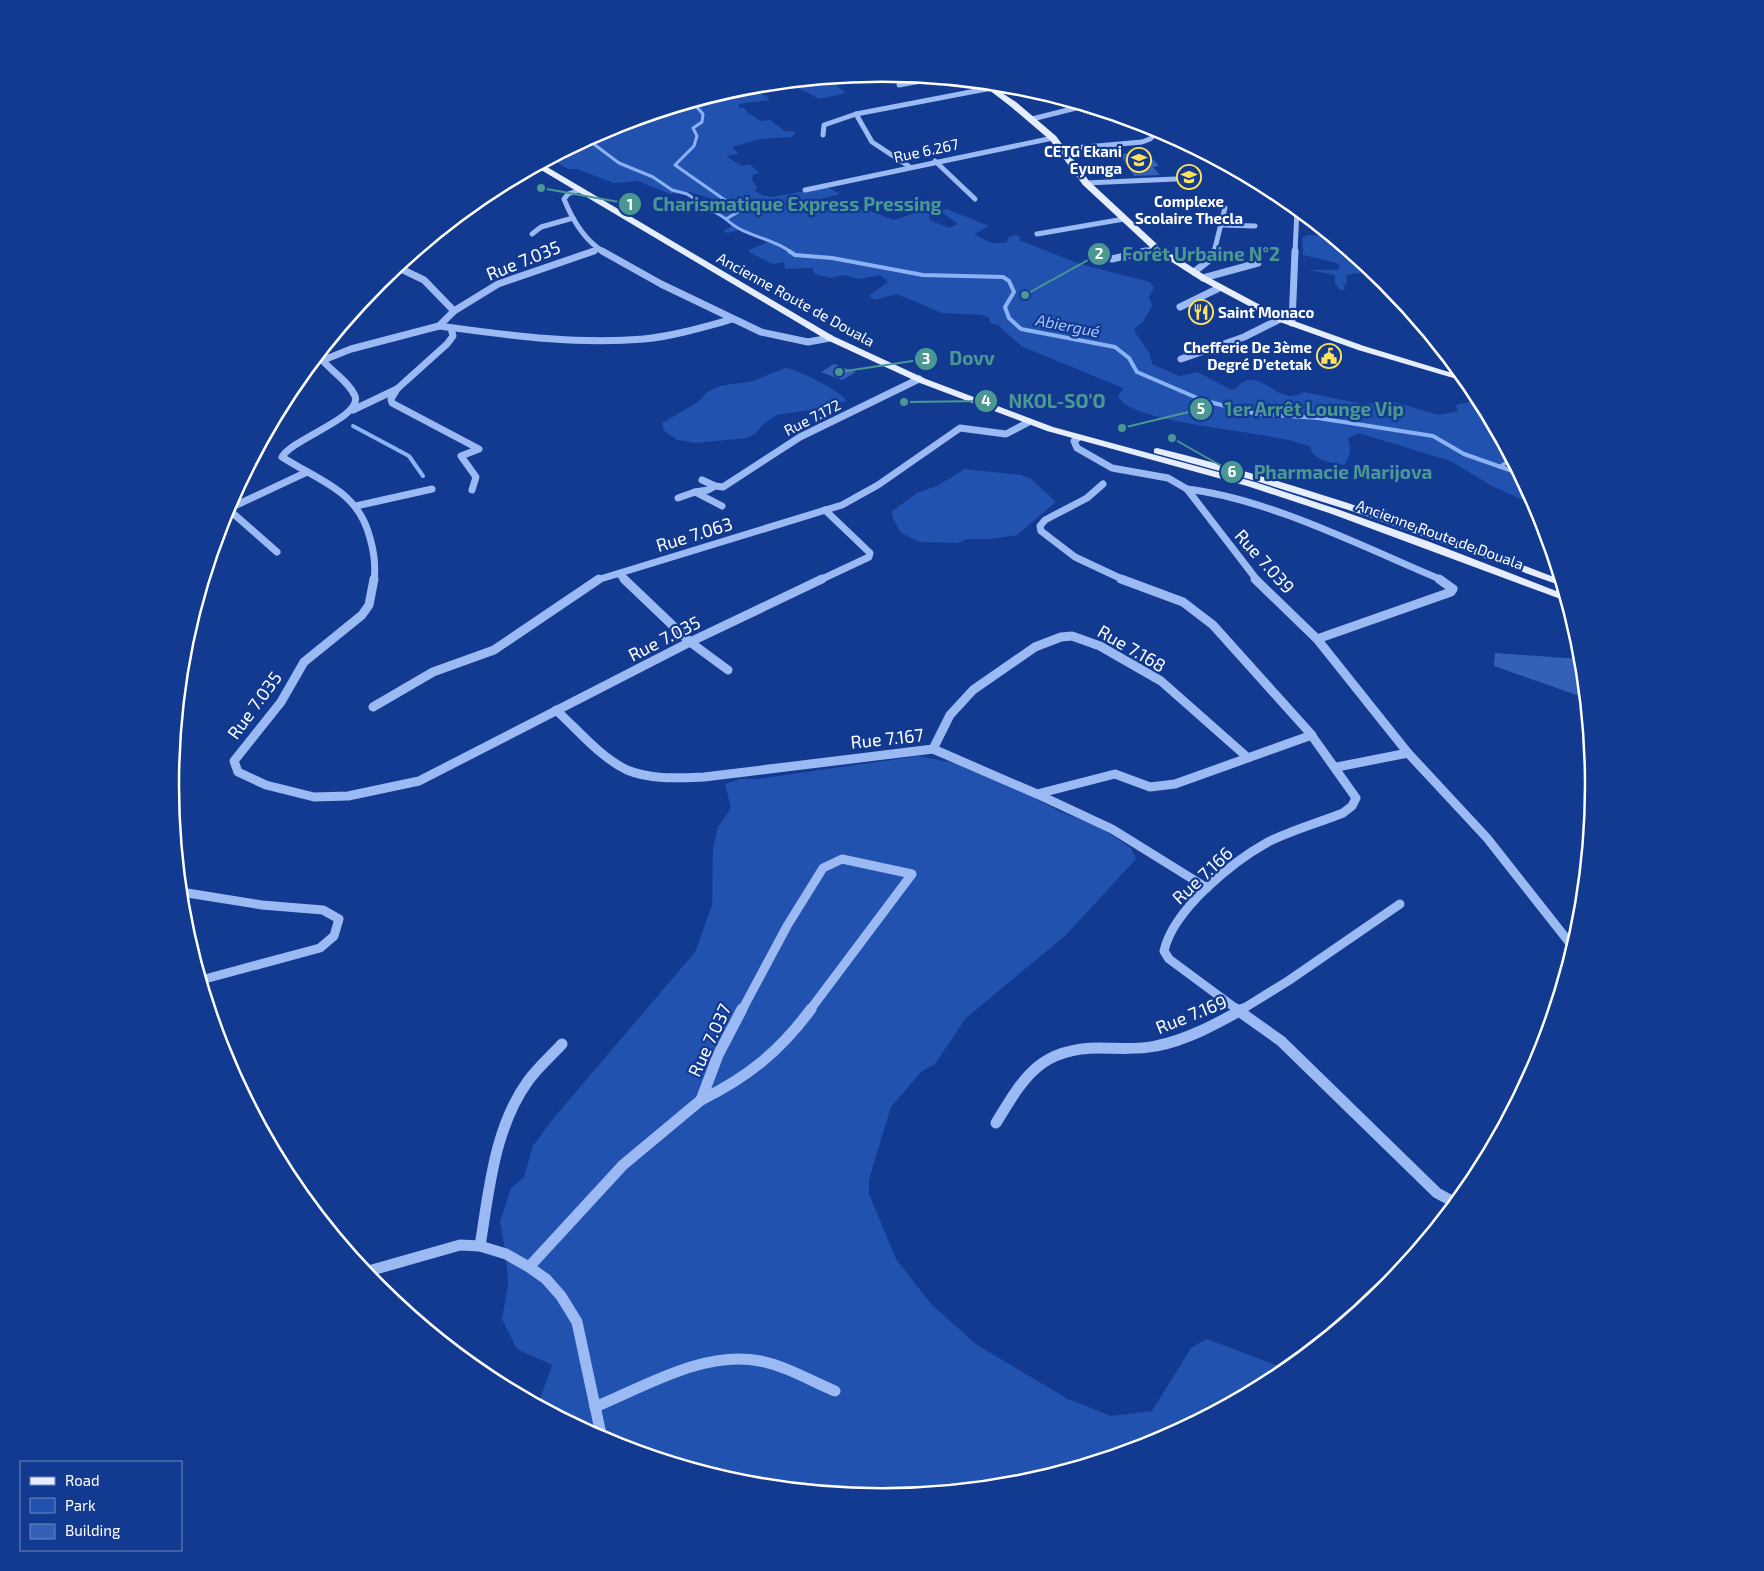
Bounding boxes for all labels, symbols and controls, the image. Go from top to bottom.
street label: Rue 6.267 [892,134,960,166]
place label: CETG Ekani Eyunga [1044,142,1122,178]
school or university icon: CETG Ekani Eyunga [1126,147,1152,173]
school or university icon: Complexe Scolaire Thecla [1176,164,1202,190]
callout: Charismatique Express Pressing [617,187,951,221]
text: Charismatique Express Pressing [652,192,942,215]
place label: Complexe Scolaire Thecla [1135,192,1243,227]
text: 1 [627,195,633,213]
street label: Rue 7.035 [483,235,563,285]
callout: Forêt Urbaine N°2 [1087,237,1290,271]
text: Forêt Urbaine N°2 [1122,242,1280,265]
text: 2 [1095,244,1104,262]
street label: Ancienne Route de Douala [714,248,878,350]
restaurant icon: Saint Monaco [1188,299,1214,325]
place label: Saint Monaco [1218,303,1315,321]
water label: Abiergué [1033,309,1102,341]
place label: Chefferie De 3ème Degré D'etetak [1183,338,1313,373]
callout: Dovv [914,342,1004,376]
public building icon: Chefferie De 3ème Degré D'etetak [1316,343,1342,369]
text: Dovv [949,346,995,369]
text: 3 [922,349,930,367]
callout: NKOL-SO'O [974,384,1116,418]
text: NKOL-SO'O [1008,389,1106,412]
text: 4 [981,391,991,409]
callout: 1er Arrêt Lounge Vip [1188,392,1414,426]
street label: Rue 7.172 [781,395,843,439]
text: 1er Arrêt Lounge Vip [1224,397,1404,420]
text: 5 [1197,399,1205,417]
callout: Pharmacie Marijova [1219,455,1443,489]
text: Pharmacie Marijova [1254,460,1432,483]
text: 6 [1228,462,1237,480]
street label: Ancienne Route de Douala [1354,495,1526,573]
street label: Rue 7.063 [653,512,735,556]
street label: Rue 7.039 [1230,524,1300,598]
street label: Rue 7.035 [624,610,704,666]
street label: Rue 7.168 [1094,620,1170,676]
street label: Rue 7.035 [222,667,286,743]
street label: Rue 7.167 [849,723,925,753]
street label: Rue 7.166 [1167,842,1237,908]
street label: Rue 7.169 [1152,990,1230,1038]
street label: Rue 7.037 [683,1000,735,1080]
legend [20,1461,182,1551]
text: Road [65,1471,100,1489]
text: Park [65,1496,96,1514]
text: Building [65,1521,121,1539]

